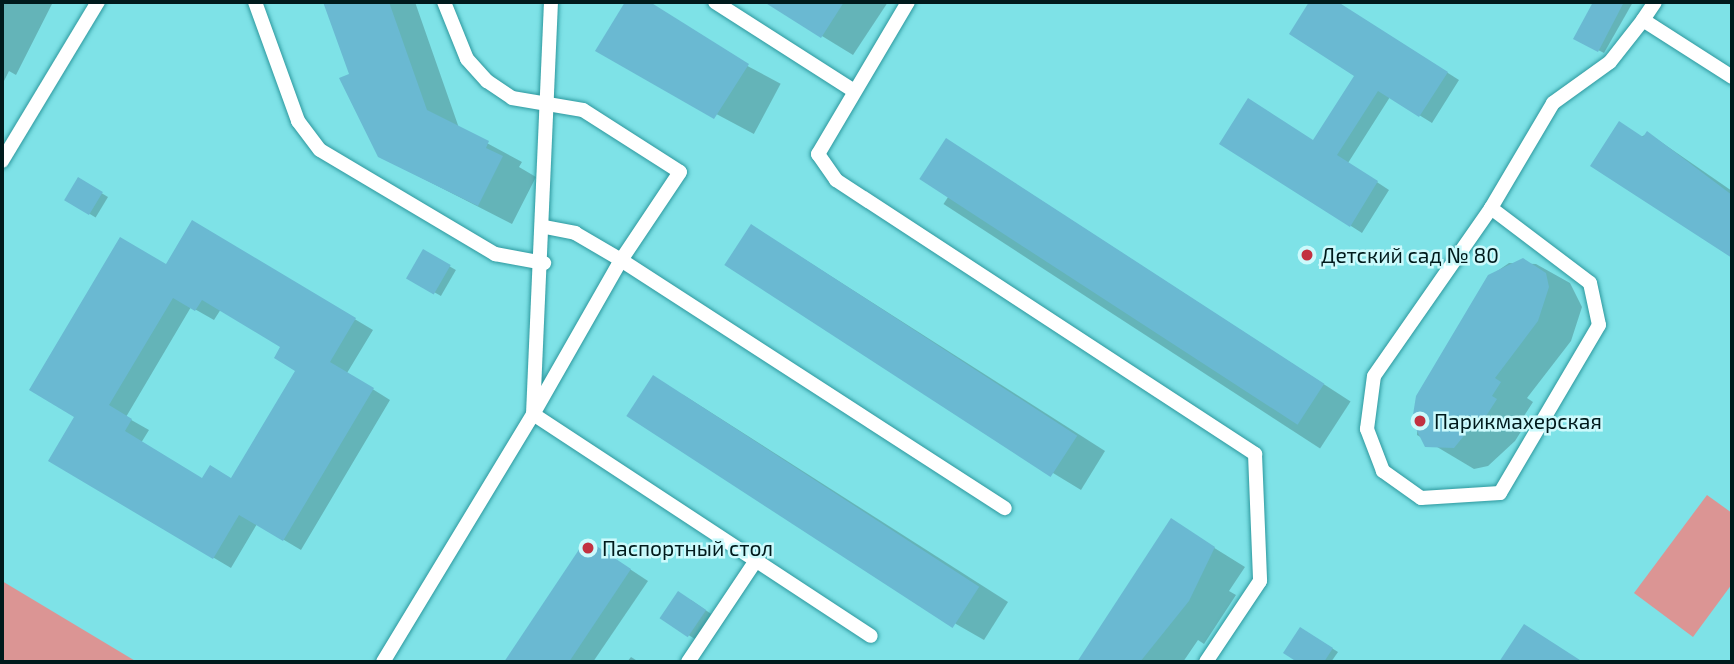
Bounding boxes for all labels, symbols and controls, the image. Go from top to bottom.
place label: Детский сад № 80 [1321,242,1499,268]
marker: Детский сад № 80 [1299,247,1315,263]
place label: Парикмахерская [1434,408,1602,434]
marker: Парикмахерская [1412,413,1428,429]
place label: Паспортный стол [602,535,773,561]
marker: Паспортный стол [580,540,596,556]

